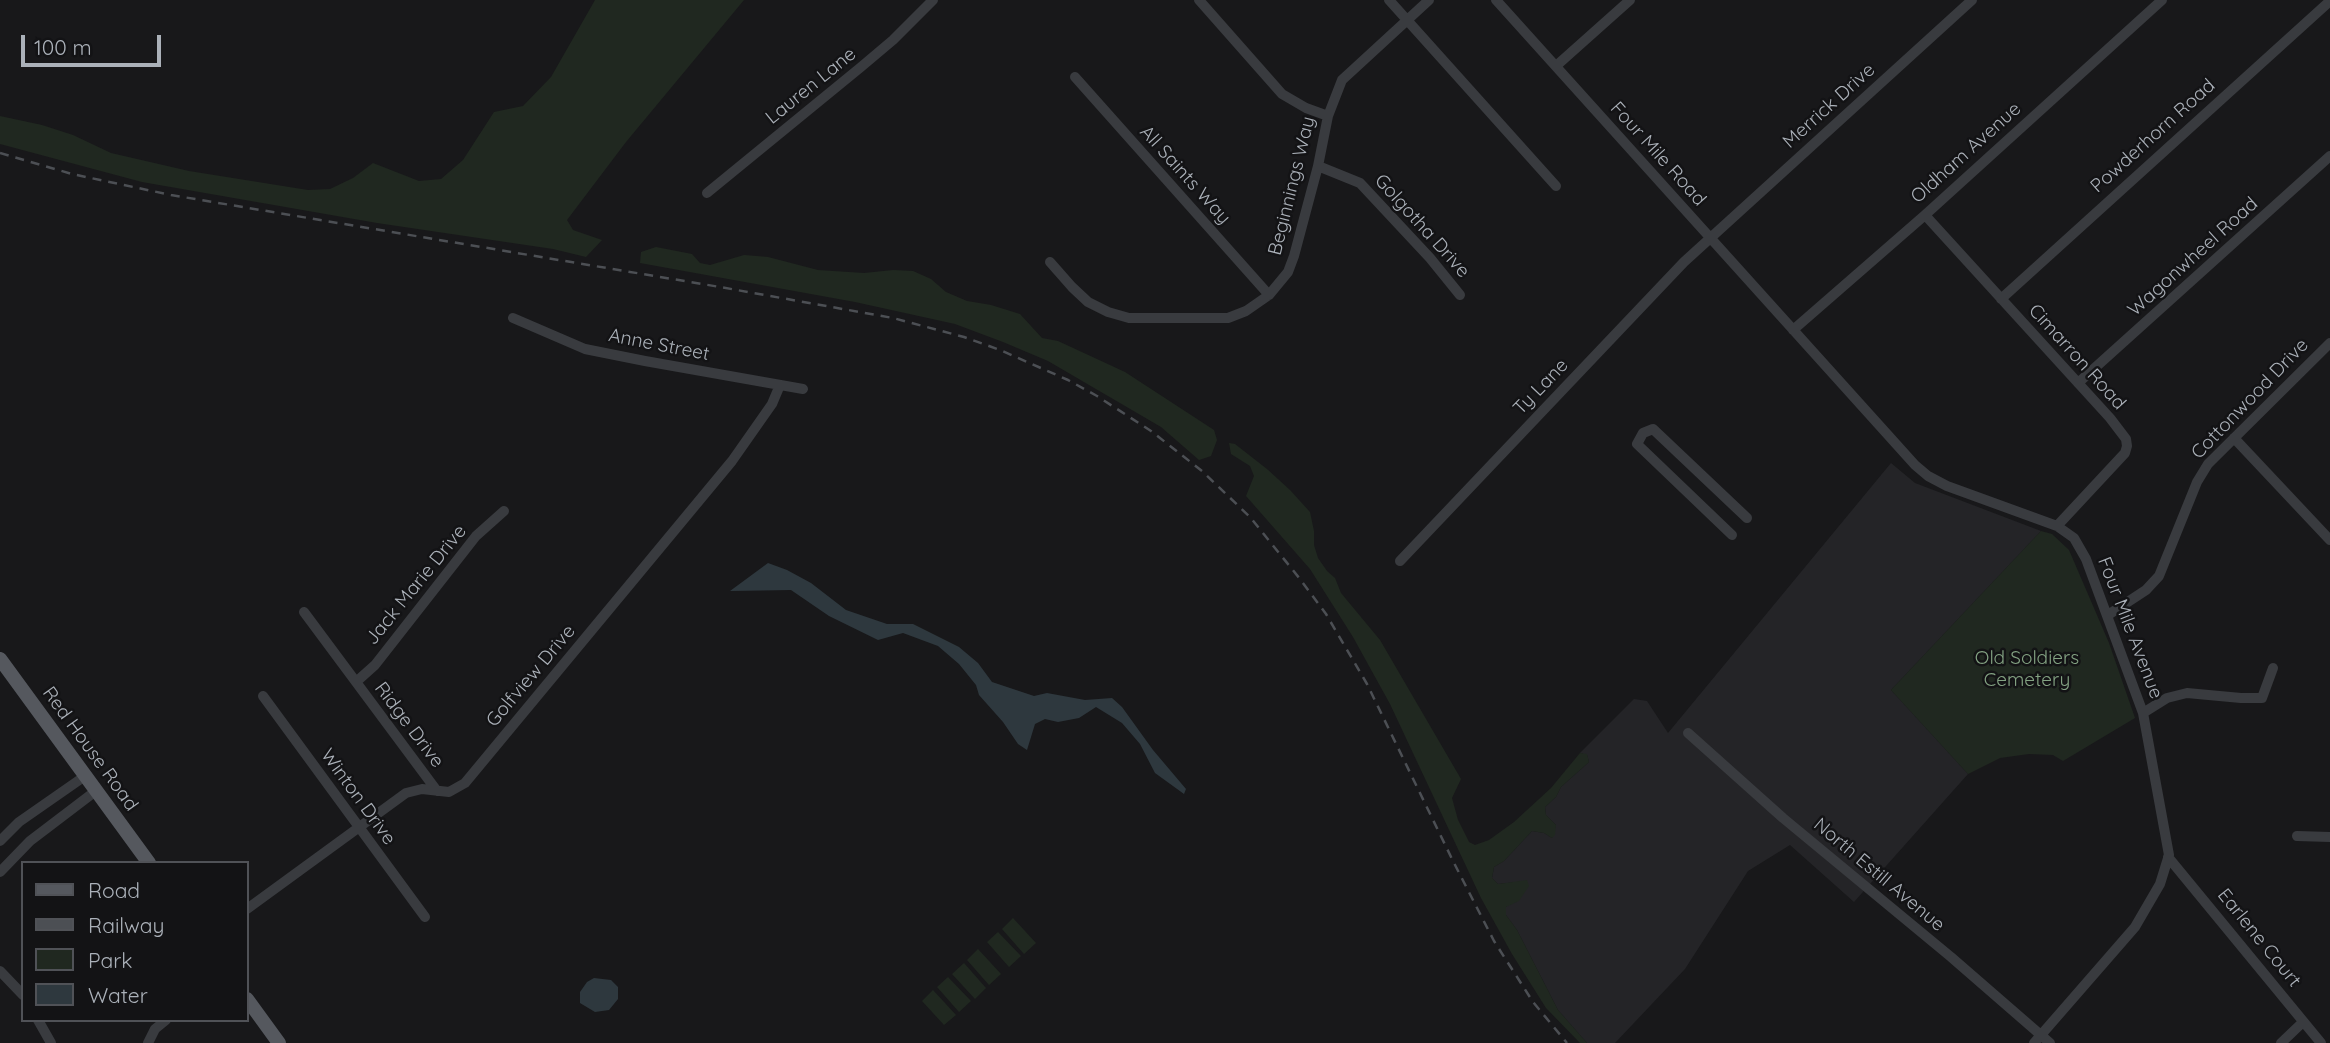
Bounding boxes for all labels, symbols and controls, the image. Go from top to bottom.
scale bar [24,21,164,65]
text: 100 m [34,34,92,60]
street label: Lauren Lane [761,43,861,129]
street label: Merrick Drive [1778,59,1880,153]
street label: Powderhorn Road [2086,74,2220,198]
street label: Four Mile Road [1605,97,1711,211]
street label: Oldham Avenue [1906,98,2026,208]
street label: Beginnings Way [1264,114,1320,258]
street label: All Saints Way [1135,121,1235,229]
street label: Golgotha Drive [1370,170,1474,282]
street label: Wagonwheel Road [2123,193,2263,321]
street label: Cimarron Road [2024,299,2130,415]
street label: Anne Street [607,324,711,366]
street label: Cottonwood Drive [2187,334,2313,464]
street label: Ty Lane [1509,354,1573,420]
street label: Jack Marie Drive [361,520,471,650]
street label: Four Mile Avenue [2092,554,2168,702]
street label: Golfview Drive [482,620,580,732]
park label: Old Soldiers Cemetery [1975,647,2079,691]
street label: Ridge Drive [369,678,449,772]
street label: Red House Road [37,682,143,816]
street label: Winton Drive [316,745,400,849]
street label: North Estill Avenue [1809,814,1949,936]
legend [21,861,248,1022]
text: Road [88,877,140,903]
street label: Earlene Court [2212,884,2306,992]
text: Railway [88,912,164,938]
text: Park [88,947,132,973]
text: Water [88,982,148,1008]

